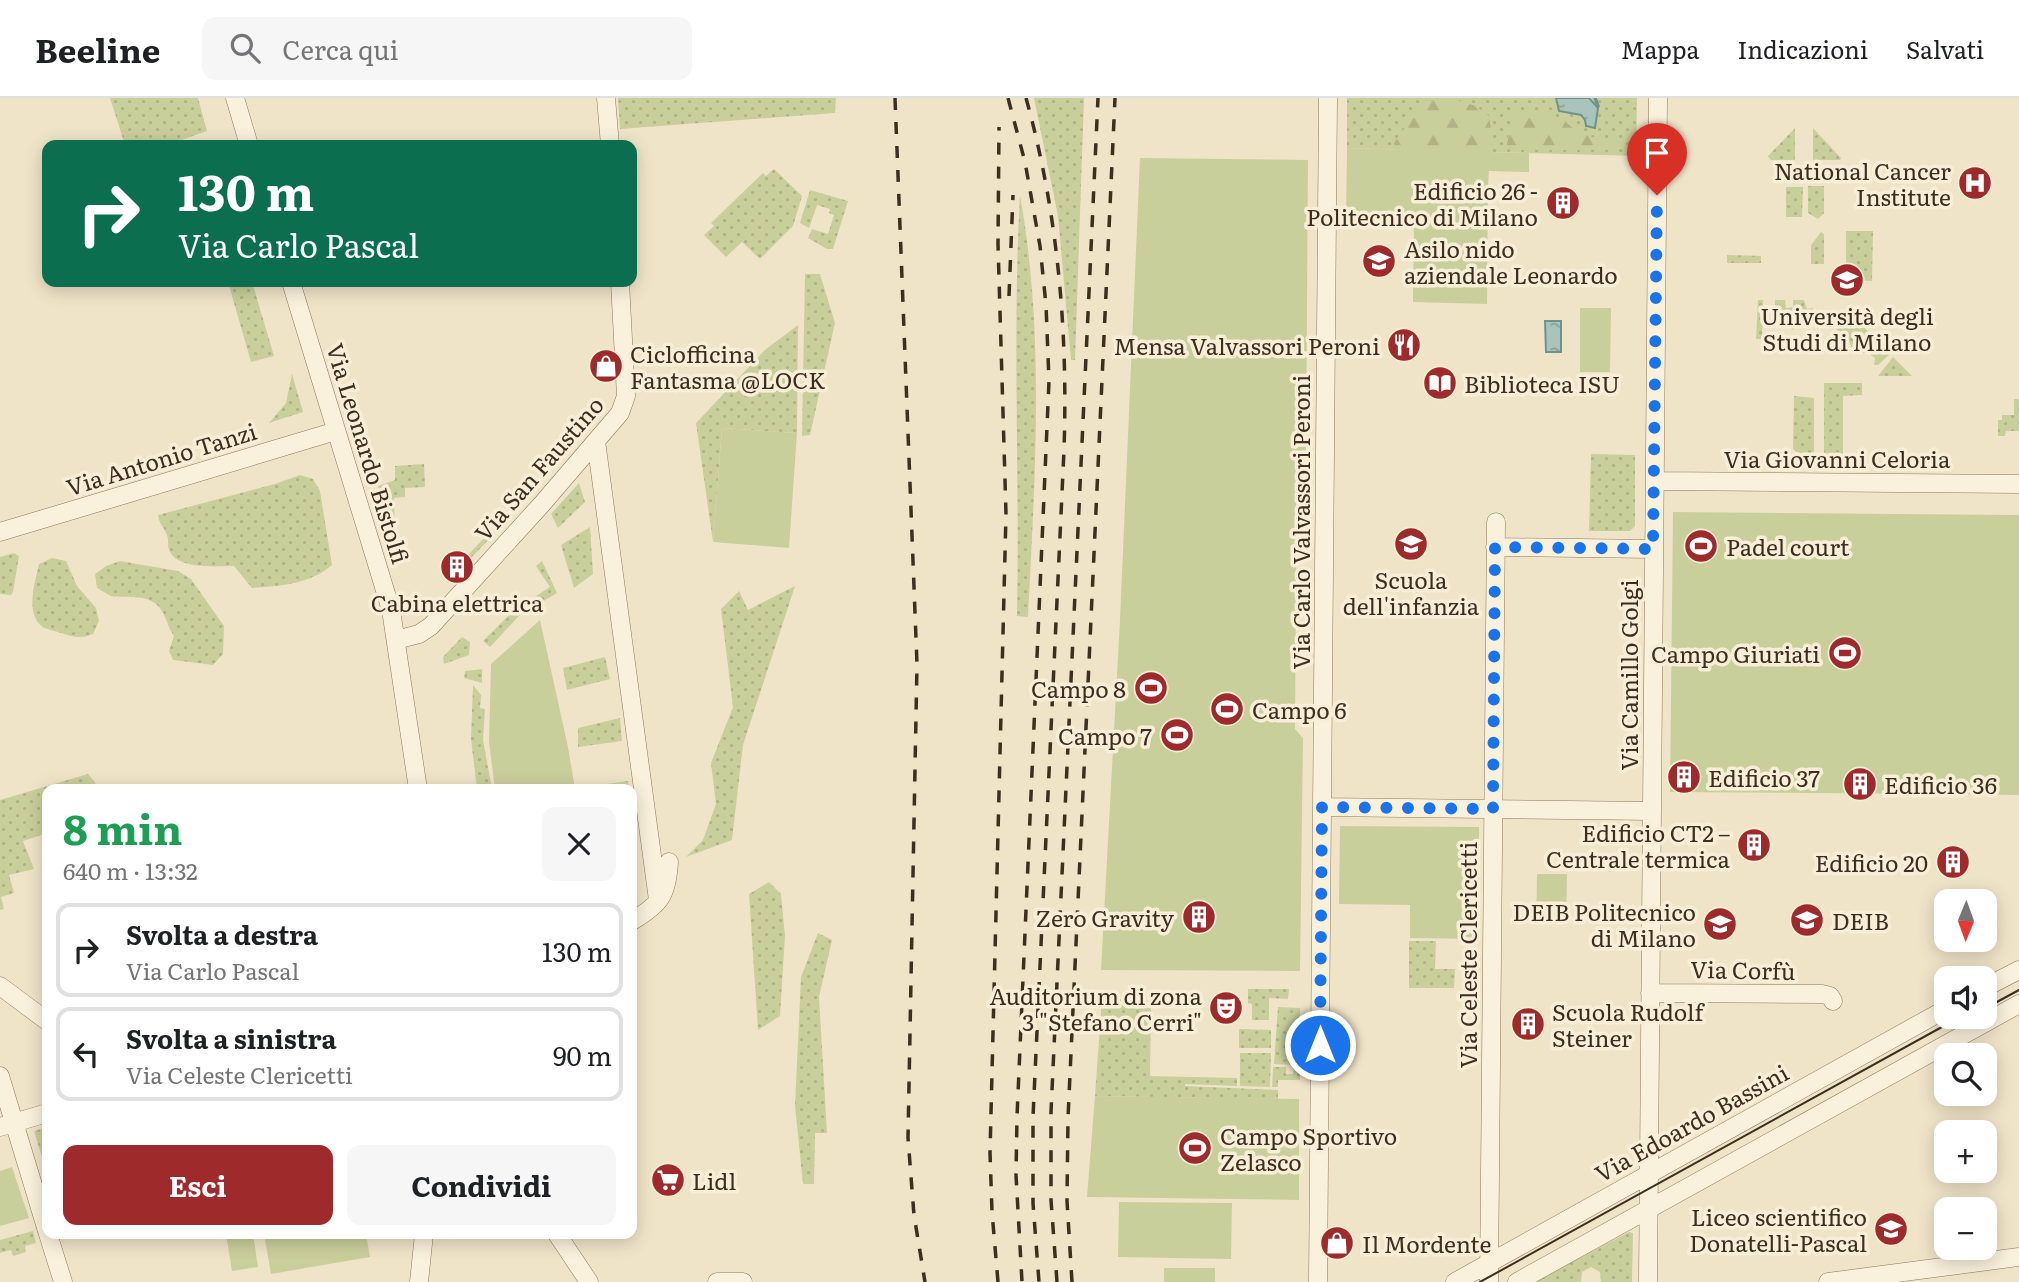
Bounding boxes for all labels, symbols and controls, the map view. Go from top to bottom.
search box [202,17,692,80]
text: Beeline [35,24,160,73]
icon: search [226,29,264,67]
text: Cerca qui [282,29,398,68]
text: Mappa [1621,31,1699,66]
text: Indicazioni [1737,31,1868,66]
text: Salvati [1906,31,1984,66]
pin [1627,123,1687,195]
icon: arrive [1638,134,1676,172]
text: 130 m [178,153,314,226]
place label: National Cancer Institute [1774,153,1951,213]
hospital icon: National Cancer Institute [1956,164,1994,202]
icon: right [63,168,154,259]
place label: Edificio 26 - Politecnico di Milano [1306,173,1538,233]
building icon: Edificio 26 - Politecnico di Milano [1544,184,1582,222]
text: Via Carlo Pascal [178,220,419,268]
place label: Asilo nido aziendale Leonardo [1404,231,1618,291]
school or university icon: Asilo nido aziendale Leonardo [1360,242,1398,280]
school or university icon: Università degli Studi di Milano [1828,261,1866,299]
place label: Università degli Studi di Milano [1760,298,1934,358]
restaurant icon: Mensa Valvassori Peroni [1385,326,1423,364]
place label: Mensa Valvassori Peroni [1114,328,1380,362]
place label: Ciclofficina Fantasma @LOCK [630,336,826,396]
street label: Via Leonardo Bistolfi [319,339,419,568]
shop icon: Ciclofficina Fantasma @LOCK [587,347,625,385]
library icon: Biblioteca ISU [1421,364,1459,402]
place label: Biblioteca ISU [1464,366,1620,400]
street label: Via Carlo Valvassori Peroni [1283,374,1317,669]
street label: Via San Faustino [465,388,611,548]
street label: Via Antonio Tanzi [62,413,261,503]
street label: Via Giovanni Celoria [1724,441,1951,475]
school or university icon: Scuola dell'infanzia [1392,525,1430,563]
sports icon: Padel court [1682,527,1720,565]
place label: Padel court [1726,529,1850,563]
building icon: Cabina elettrica [438,548,476,586]
place label: Scuola dell'infanzia [1343,562,1480,622]
street label: Via Camillo Golgi [1611,579,1645,771]
place label: Cabina elettrica [371,585,544,619]
sports icon: Campo Giuriati [1826,634,1864,672]
place label: Campo Giuriati [1651,636,1820,670]
sports icon: Campo 8 [1132,669,1170,707]
place label: Campo 8 [1031,671,1126,705]
sports icon: Campo 6 [1208,690,1246,728]
place label: Campo 6 [1252,692,1347,726]
sports icon: Campo 7 [1158,716,1196,754]
place label: Campo 7 [1058,718,1152,752]
building icon: Edificio 37 [1665,758,1703,796]
place label: Edificio 37 [1708,760,1820,794]
building icon: Edificio 36 [1841,765,1879,803]
place label: Edificio 36 [1884,767,1997,801]
text: 8 min [63,796,183,858]
button: close [542,807,616,881]
place label: Edificio CT2 – Centrale termica [1546,815,1731,875]
building icon: Edificio CT2 – Centrale termica [1735,826,1773,864]
street label: Via Celeste Clericetti [1450,841,1484,1068]
building icon: Edificio 20 [1934,843,1972,881]
place label: Edificio 20 [1815,845,1928,879]
text: 640 m · 13:32 [63,853,198,887]
north arrow [1934,889,1997,952]
map controls [1934,889,1997,1260]
place label: DEIB Politecnico di Milano [1513,894,1696,954]
building icon: Zero Gravity [1180,898,1218,936]
place label: Zero Gravity [1036,900,1175,934]
school or university icon: DEIB [1788,901,1826,939]
place label: DEIB [1832,903,1889,937]
school or university icon: DEIB Politecnico di Milano [1701,905,1739,943]
text: Svolta a destra [126,914,318,953]
icon: right [67,931,105,969]
text: 130 m [542,931,612,970]
street label: Via Corfù [1690,951,1796,987]
text: Via Carlo Pascal [126,953,299,987]
button: sound [1934,966,1997,1029]
place label: Auditorium di zona 3 "Stefano Cerri" [990,978,1203,1038]
theatre icon: Auditorium di zona 3 "Stefano Cerri" [1207,989,1245,1027]
place label: Scuola Rudolf Steiner [1552,994,1706,1054]
building icon: Scuola Rudolf Steiner [1509,1005,1547,1043]
position arrow [1283,1008,1357,1082]
text: Svolta a sinistra [126,1018,337,1057]
icon: left [67,1035,105,1073]
text: 90 m [553,1035,612,1074]
button: search [1934,1043,1997,1106]
street label: Via Edoardo Bassini [1588,1054,1794,1189]
text: Via Celeste Clericetti [126,1057,353,1091]
place label: Campo Sportivo Zelasco [1220,1118,1397,1178]
button: + [1934,1120,1997,1183]
sports icon: Campo Sportivo Zelasco [1176,1129,1214,1167]
button: Esci [63,1145,333,1225]
button: Condividi [347,1145,616,1225]
supermarket icon: Lidl [649,1161,687,1199]
place label: Lidl [692,1163,736,1197]
button: − [1934,1197,1997,1260]
place label: Liceo scientifico Donatelli-Pascal [1689,1199,1867,1259]
school or university icon: Liceo scientifico Donatelli-Pascal [1872,1210,1910,1248]
shop icon: Il Mordente [1318,1224,1356,1262]
place label: Il Mordente [1362,1226,1491,1260]

